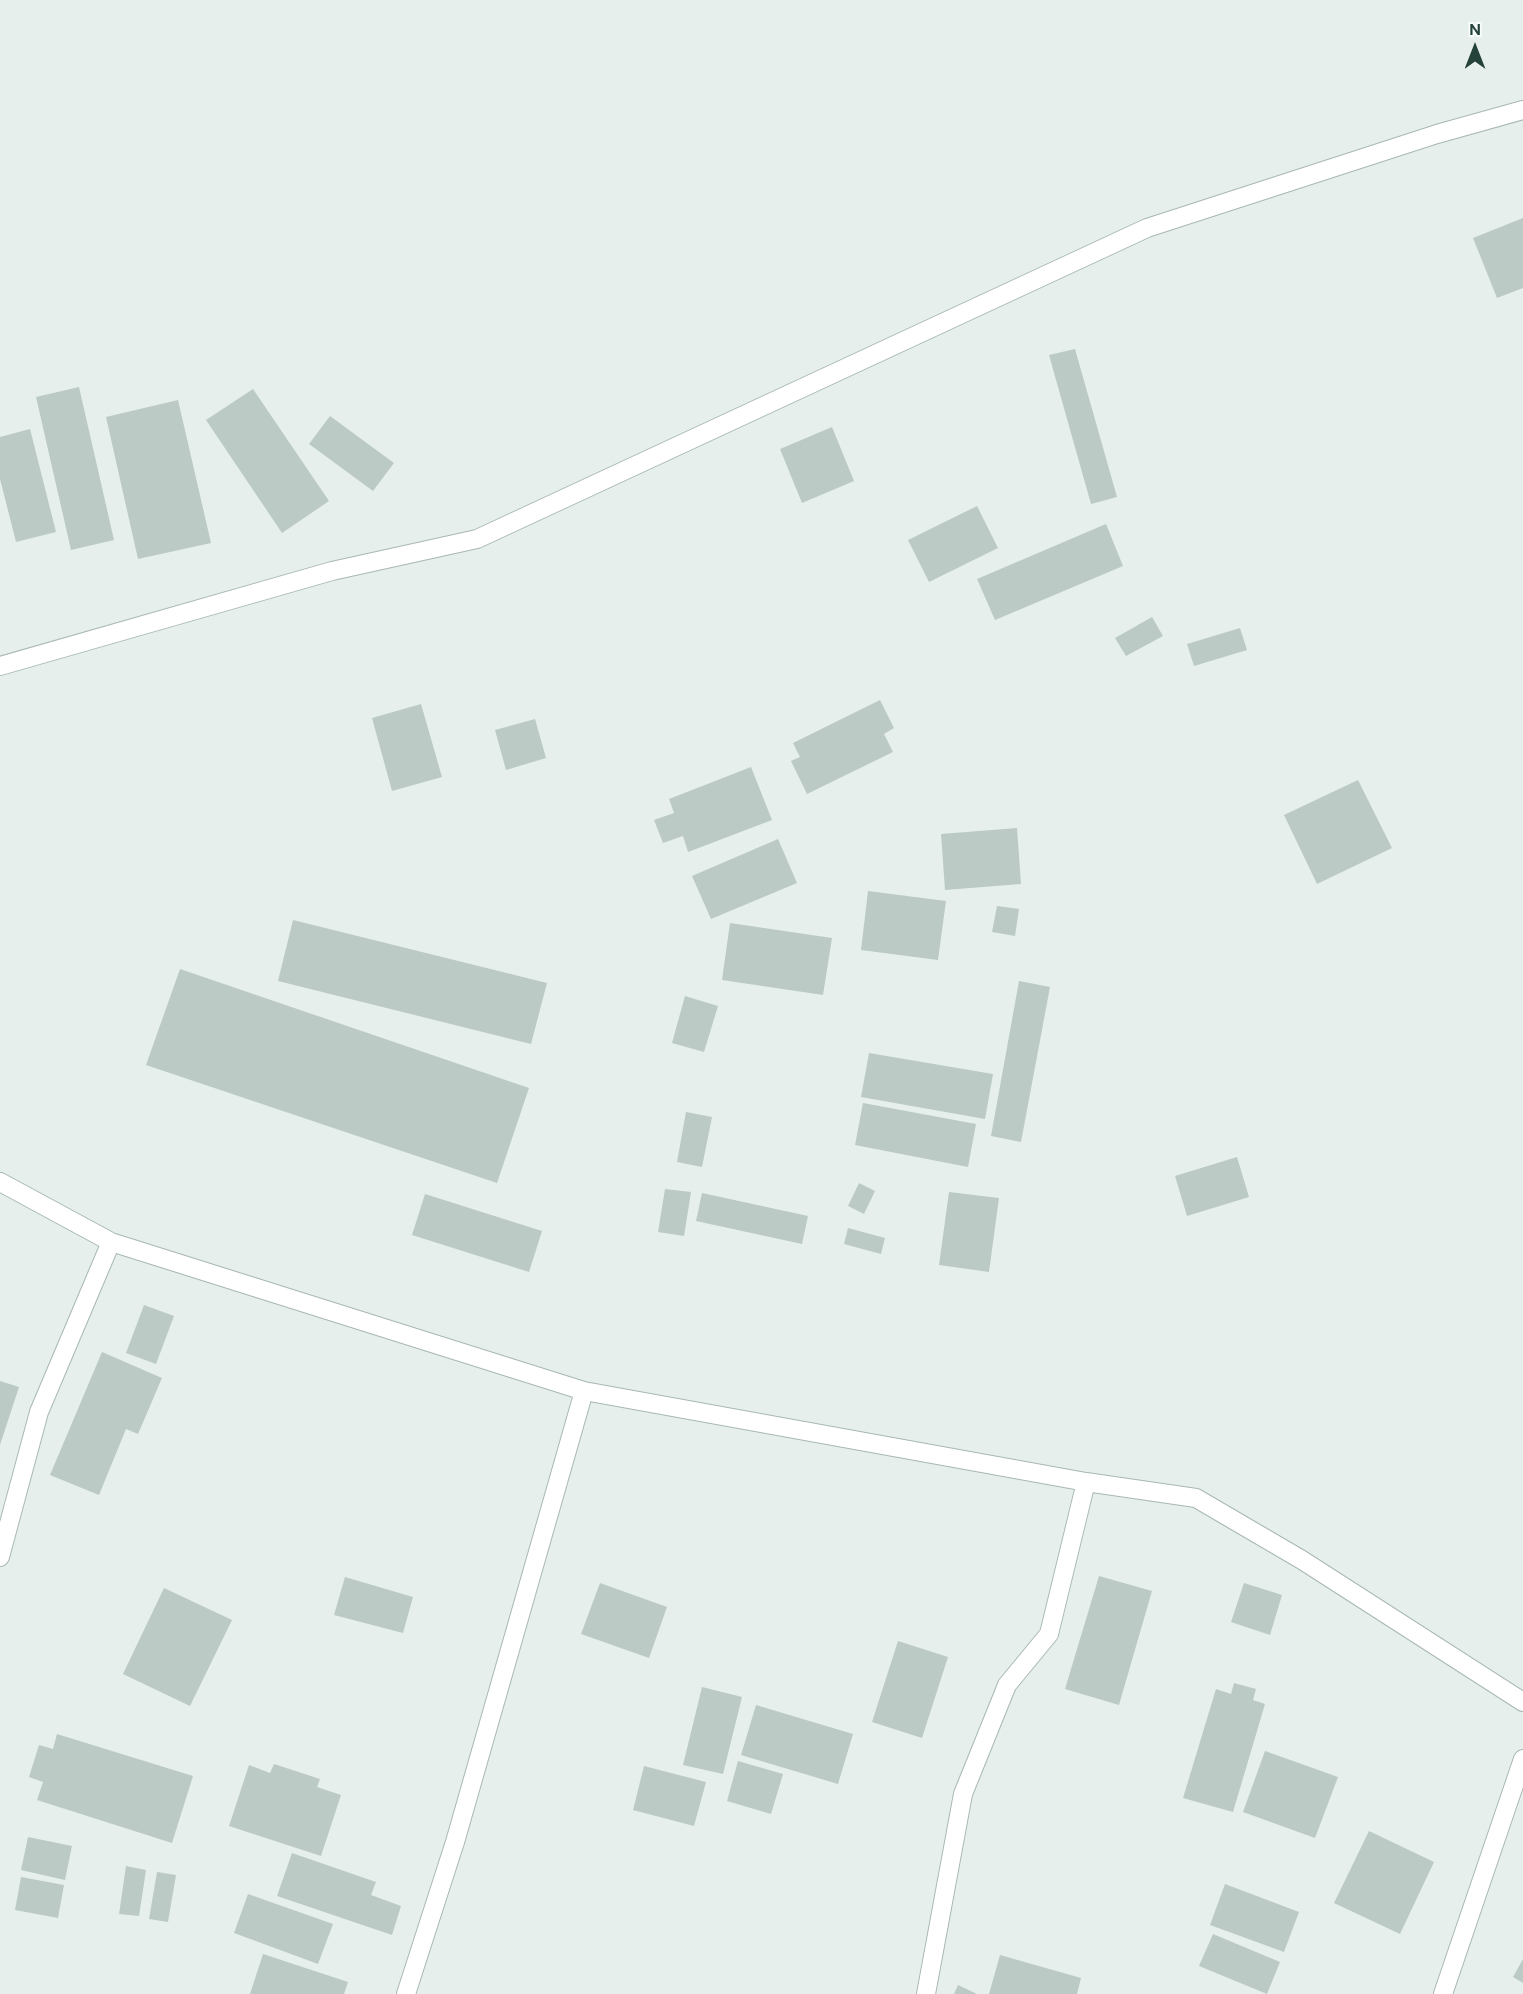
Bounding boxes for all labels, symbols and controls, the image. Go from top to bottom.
north arrow [1445,18,1505,78]
text: N [1469,19,1481,40]

